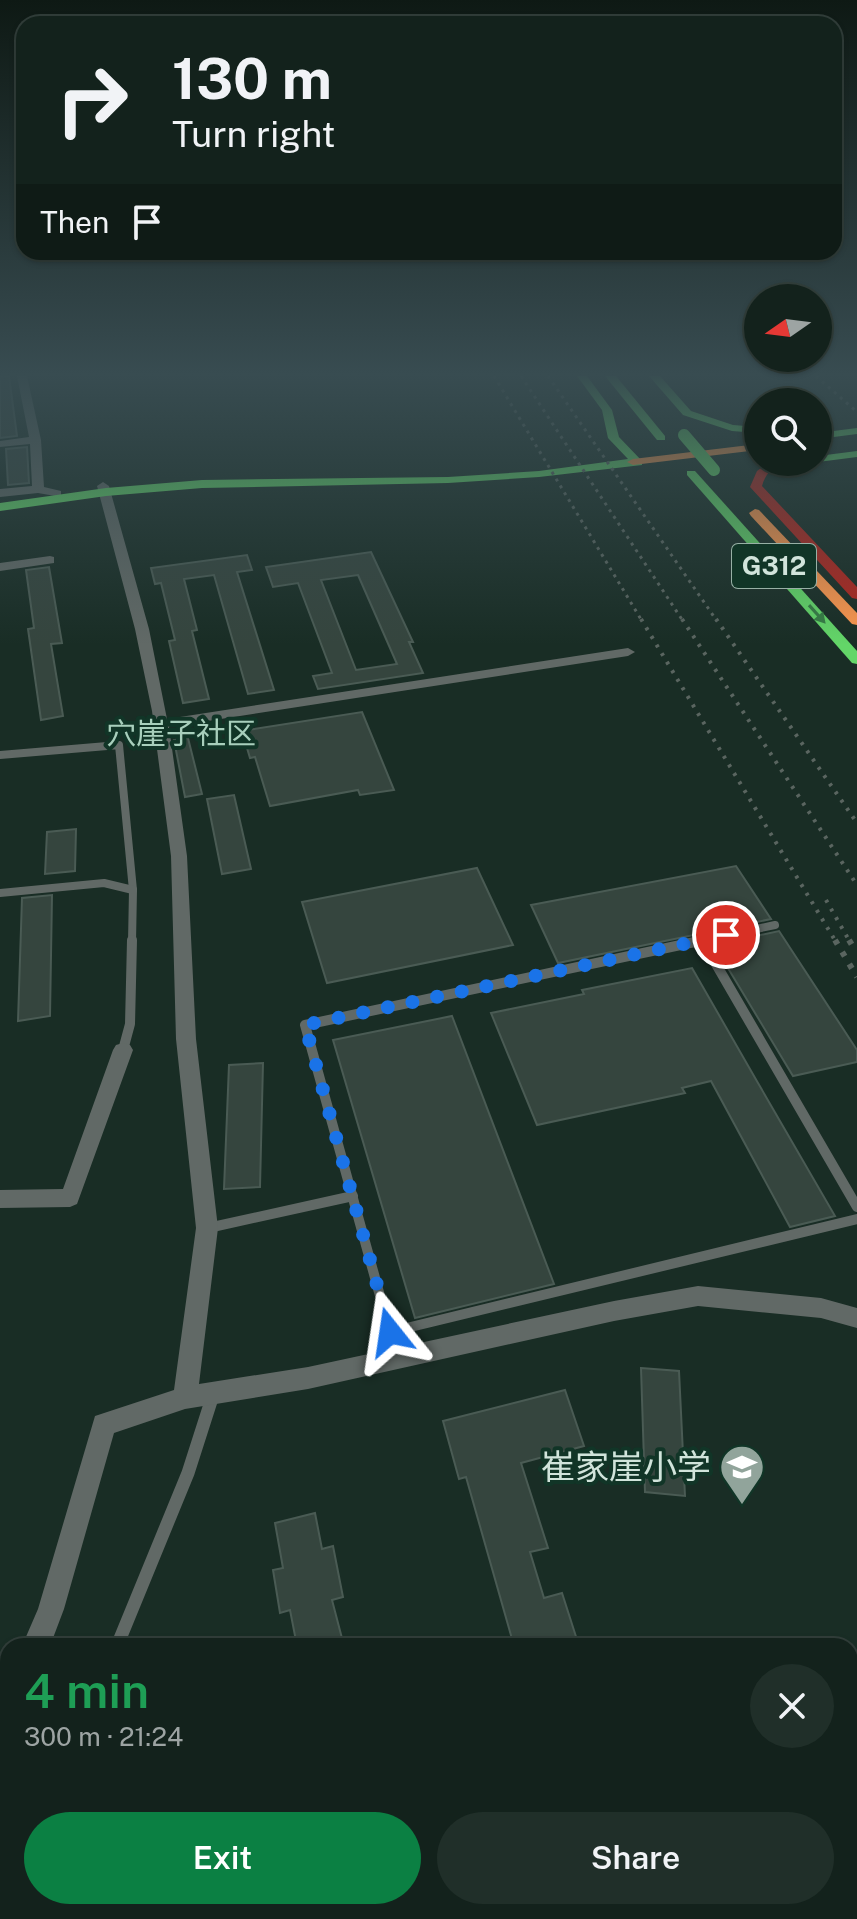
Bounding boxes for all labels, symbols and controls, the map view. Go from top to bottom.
text: 130 m [172,46,332,112]
icon: right [40,48,144,152]
text: Turn right [172,113,335,155]
icon: arrive [125,200,169,244]
text: Then [40,204,109,240]
north arrow [744,284,832,372]
map controls [744,284,832,476]
button: search [744,388,832,476]
road number: G312 [732,544,816,588]
one-way arrow [808,604,825,624]
district label: 穴崖子社区 [106,715,256,751]
pin [692,901,760,969]
icon: arrive [704,913,748,957]
position arrow [348,1290,432,1374]
school or university icon: 崔家崖小学 [718,1443,766,1506]
place label: 崔家崖小学 [541,1447,711,1487]
text: 4 min [24,1662,149,1719]
button: close [750,1664,834,1748]
text: 300 m · 21:24 [24,1721,183,1752]
button: Exit [24,1812,421,1904]
button: Share [437,1812,834,1904]

